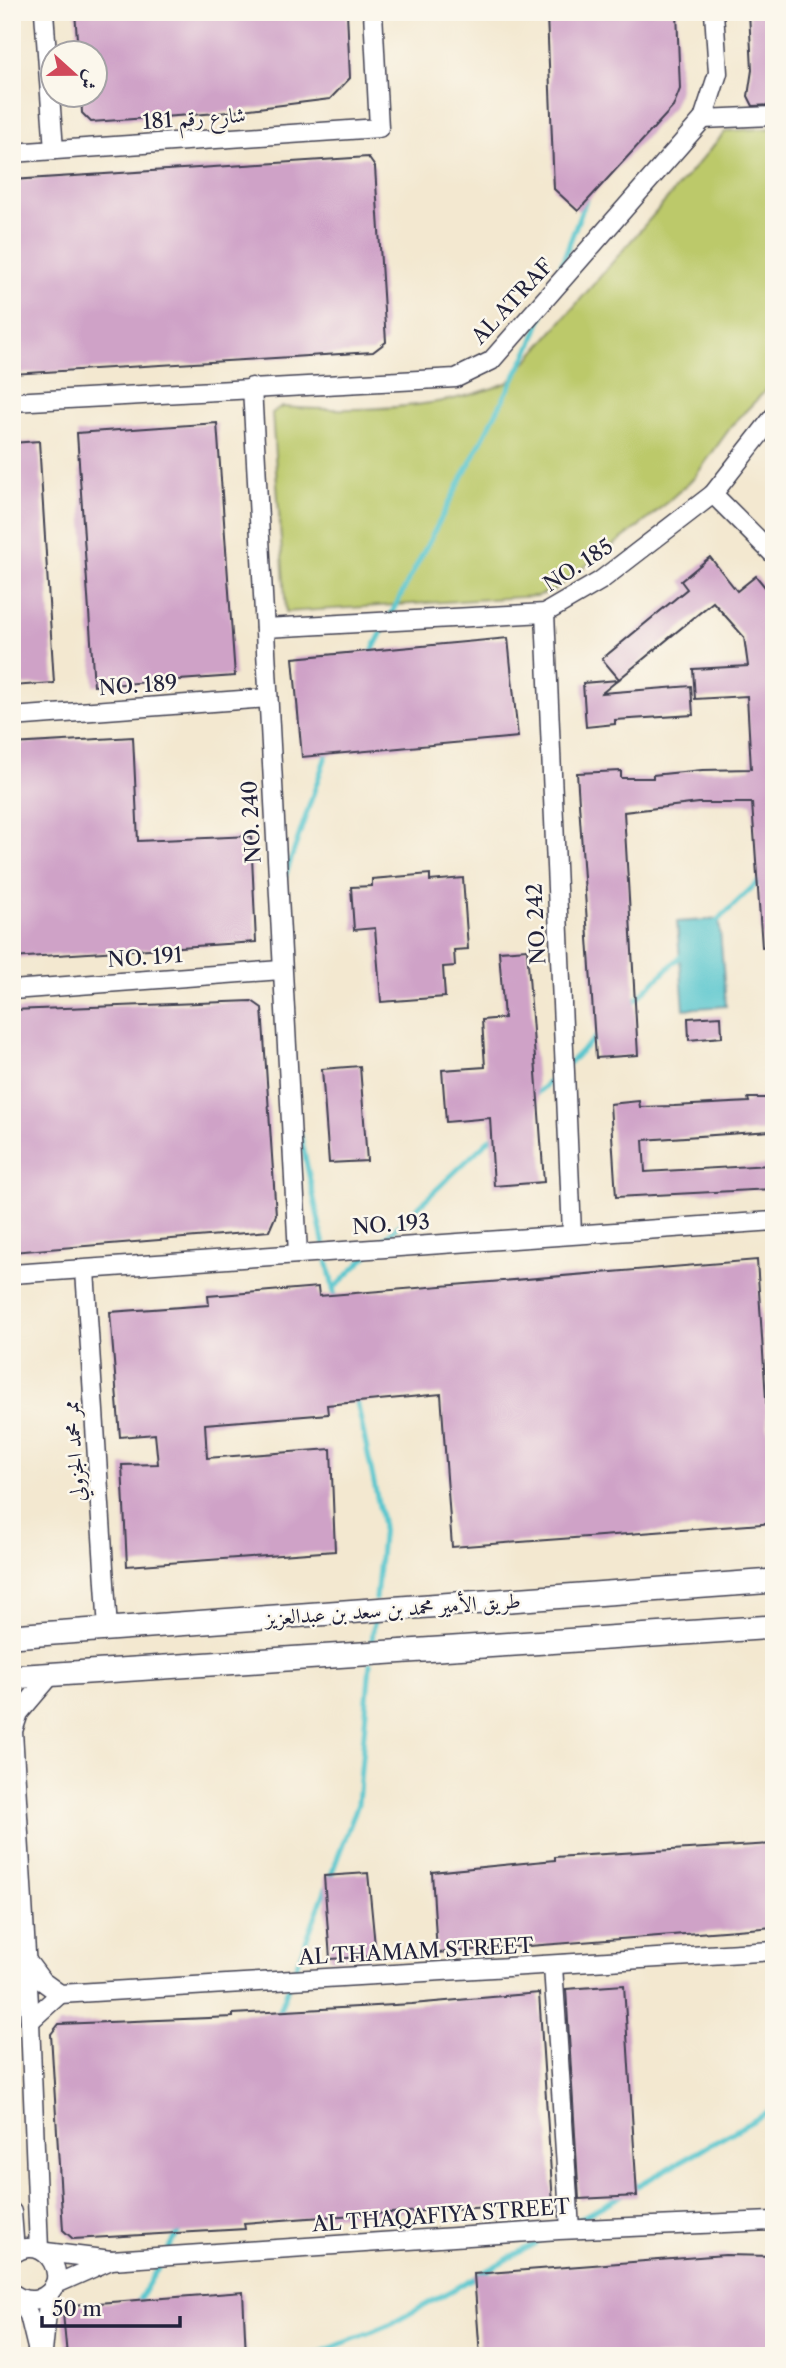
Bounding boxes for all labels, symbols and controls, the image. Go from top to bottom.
north arrow [38,38,108,108]
text: ش [75,67,104,93]
street label: شارع رقم 181 [142,102,247,142]
street label: AL ATRAF [465,253,558,350]
street label: NO. 185 [539,533,617,597]
street label: NO. 189 [98,670,178,700]
street label: NO. 240 [236,780,266,864]
street label: NO. 242 [521,883,551,965]
street label: NO. 191 [107,942,184,972]
street label: NO. 193 [351,1209,431,1239]
street label: ممر محمد الجزولي [58,1399,95,1503]
street label: طريق الأمير محمد بن سعد بن عبدالعزيز [262,1586,521,1632]
street label: AL THAMAM STREET [297,1932,534,1970]
street label: AL THAQAFIYA STREET [310,2194,571,2237]
scale bar [42,2284,180,2328]
text: 50 m [52,2296,102,2321]

